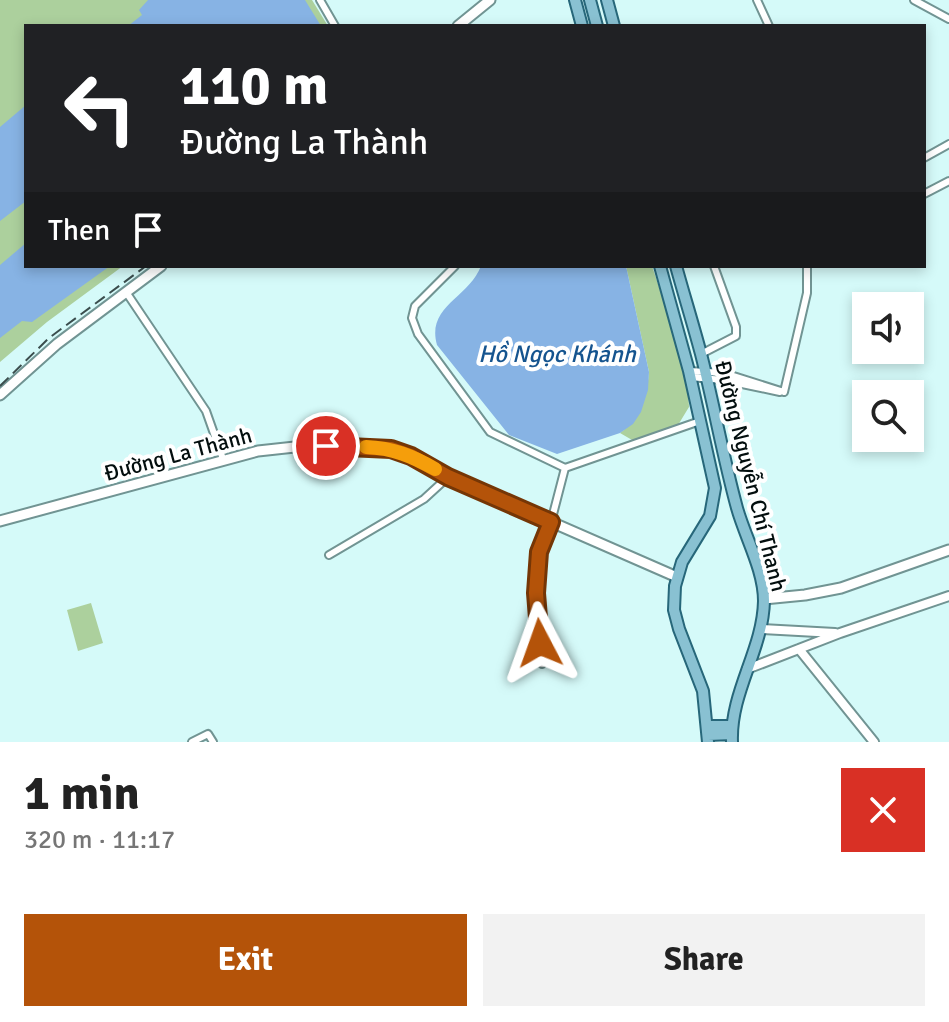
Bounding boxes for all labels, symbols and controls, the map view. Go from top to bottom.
text: 110 m [180,51,328,120]
icon: left [48,56,152,160]
text: Đường La Thành [180,120,428,165]
icon: arrive [126,208,170,252]
text: Then [48,212,110,249]
map controls [852,292,924,452]
button: sound [852,292,924,364]
water label: Hồ Ngọc Khánh [478,339,637,369]
street label: Đường Nguyễn Chí Thanh [709,358,793,594]
button: search [852,380,924,452]
pin [292,412,360,480]
street label: Đường La Thành [101,421,255,487]
icon: arrive [304,424,348,468]
position arrow [498,601,582,685]
text: 1 min [24,764,140,823]
button: close [841,768,925,852]
text: 320 m · 11:17 [24,824,175,856]
button: Exit [24,914,467,1006]
button: Share [483,914,925,1006]

